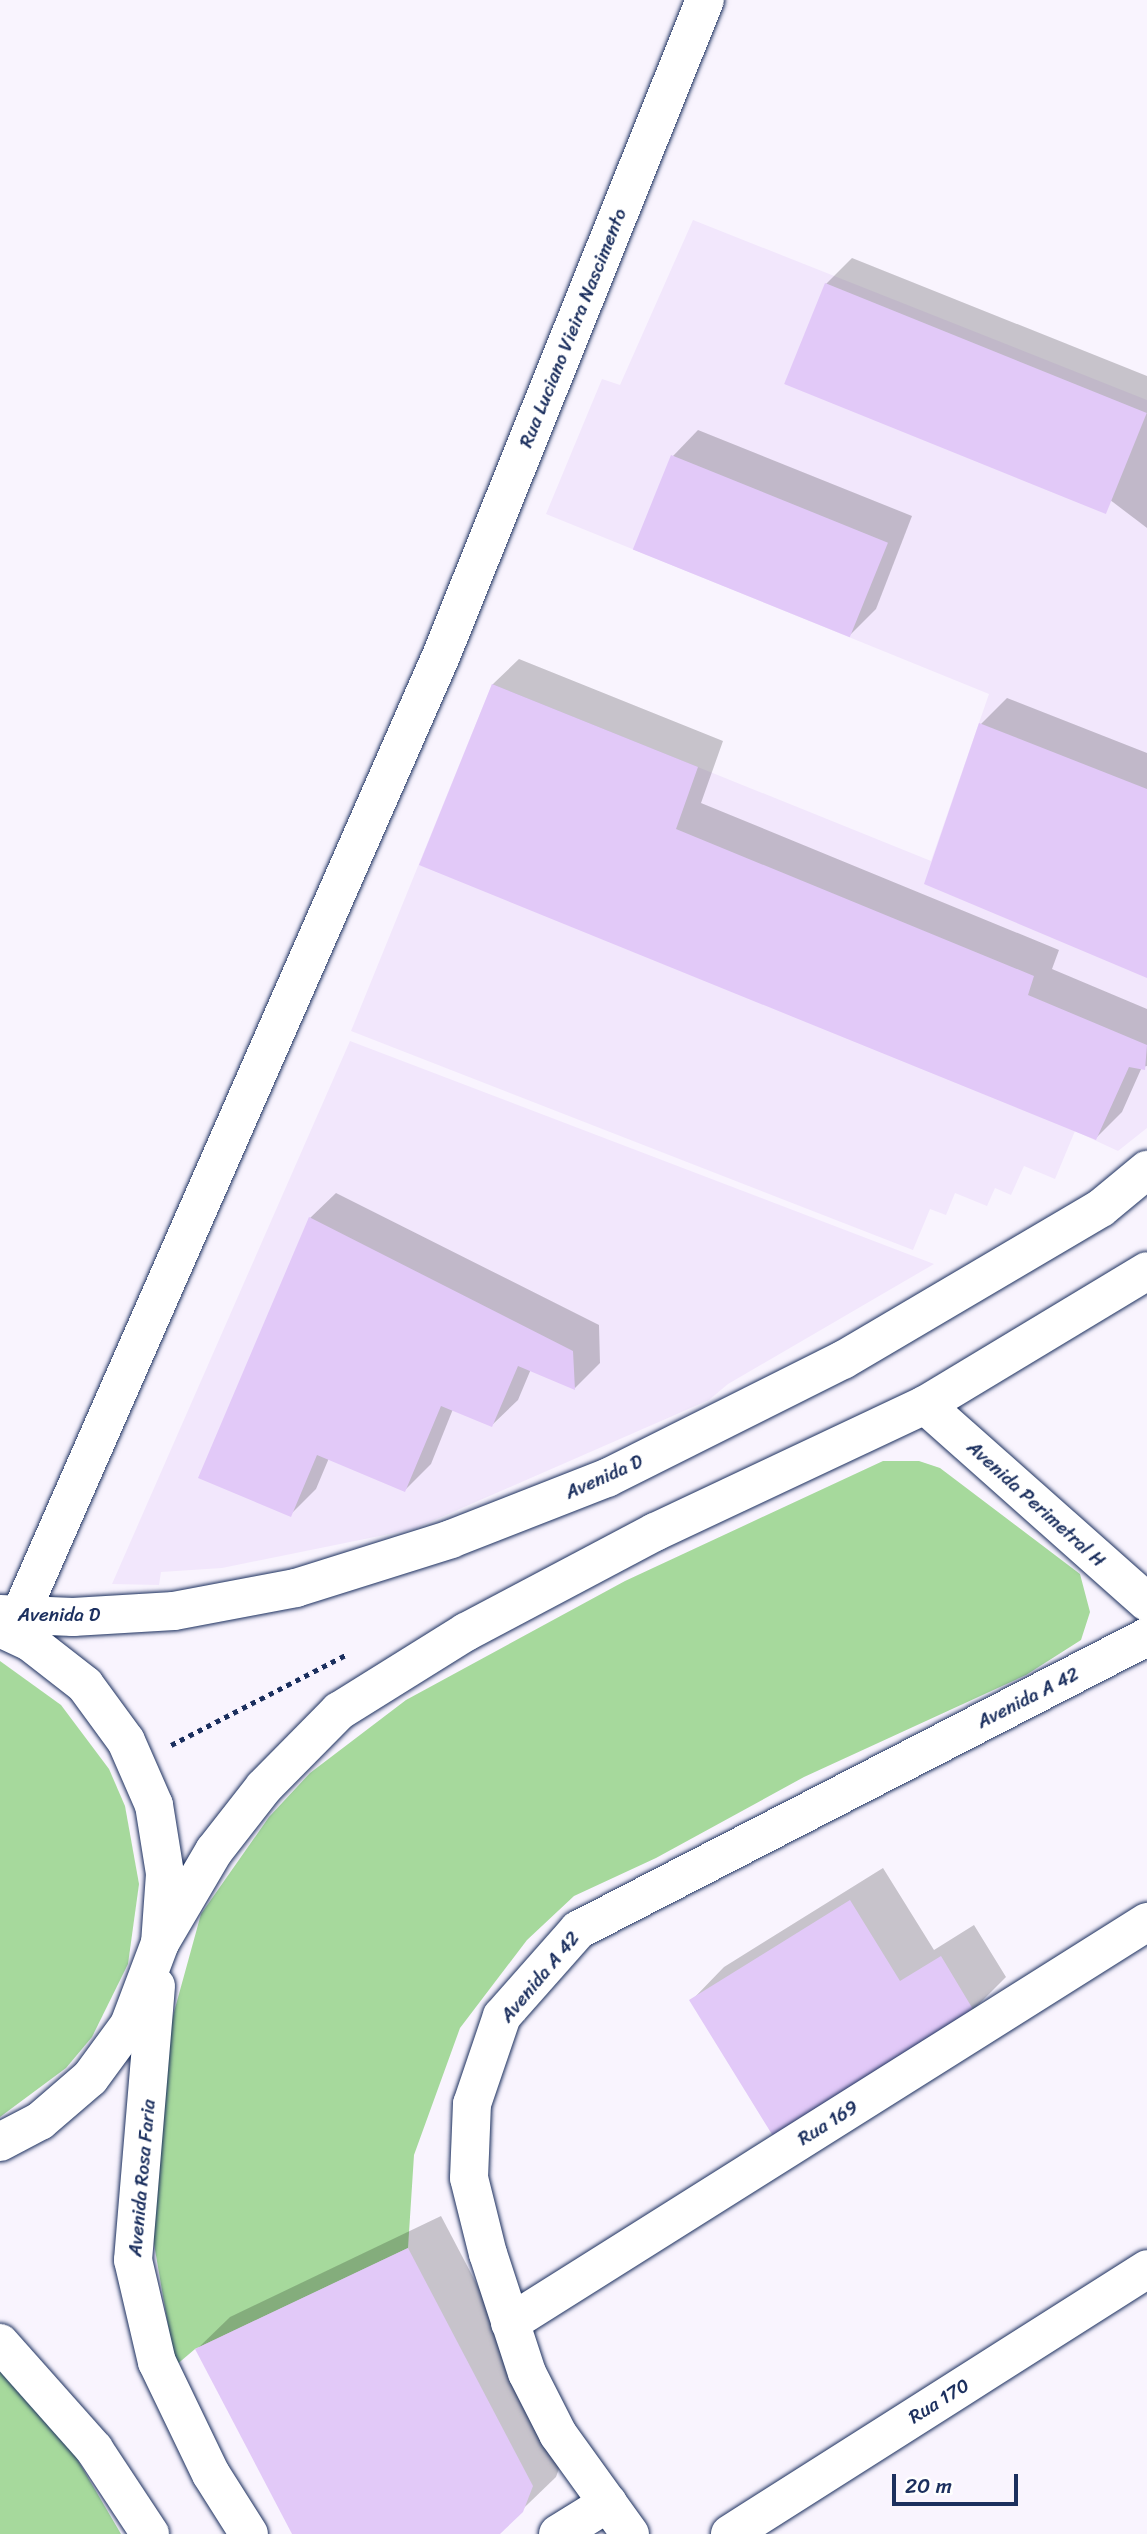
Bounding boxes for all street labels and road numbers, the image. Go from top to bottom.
street label: Rua Luciano Vieira Nascimento [514,205,632,451]
street label: Avenida Perimetral H [962,1436,1110,1572]
street label: Avenida D [562,1450,646,1504]
street label: Avenida D [18,1604,100,1626]
street label: Avenida A 42 [973,1663,1083,1733]
street label: Avenida A 42 [496,1927,584,2027]
street label: Rua 169 [794,2096,862,2150]
street label: Avenida Rosa Faria [124,2098,160,2258]
street label: Rua 170 [904,2374,974,2428]

